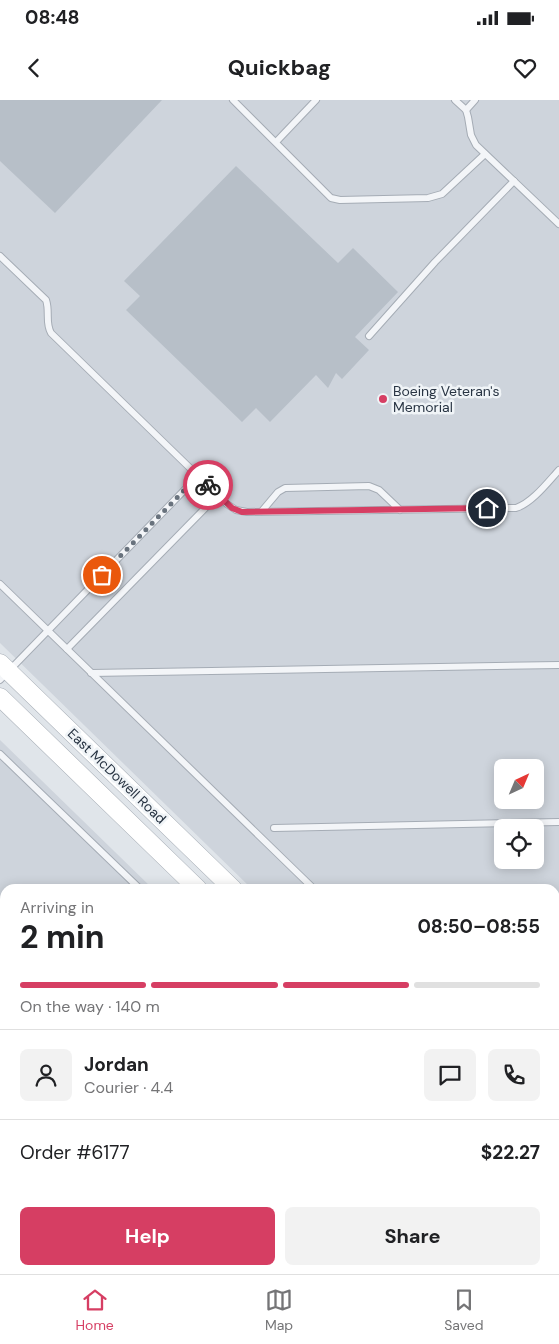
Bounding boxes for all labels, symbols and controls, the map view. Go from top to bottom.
text: 08:48 [25,5,80,30]
text: Quickbag [228,53,331,82]
icon: back [20,54,48,82]
icon: heart [511,54,539,82]
place label: Boeing Veteran's Memorial [393,382,499,416]
marker: Boeing Veteran's Memorial [377,393,389,405]
courier [183,460,233,510]
icon: bike [194,471,222,499]
pin [466,487,508,529]
icon: home [473,494,501,522]
pin [81,554,123,596]
icon: bag [88,561,116,589]
street label: East McDowell Road [64,724,170,828]
north arrow [494,759,544,809]
map controls [494,759,544,869]
button: locate [494,819,544,869]
text: Arriving in [20,897,94,918]
text: 08:50–08:55 [417,914,540,939]
text: 2 min [20,916,105,958]
text: On the way · 140 m [20,996,160,1017]
button: person [20,1049,72,1101]
button: chat [424,1049,476,1101]
button: phone [488,1049,540,1101]
text: Jordan [84,1052,149,1077]
text: Courier · 4.4 [84,1077,173,1098]
text: Order #6177 [20,1140,130,1165]
text: $22.27 [481,1140,540,1165]
button: Help [20,1207,275,1265]
button: Share [285,1207,540,1265]
tab: Home [76,1286,114,1334]
tab: Map [265,1286,293,1334]
tab: Saved [444,1286,483,1334]

